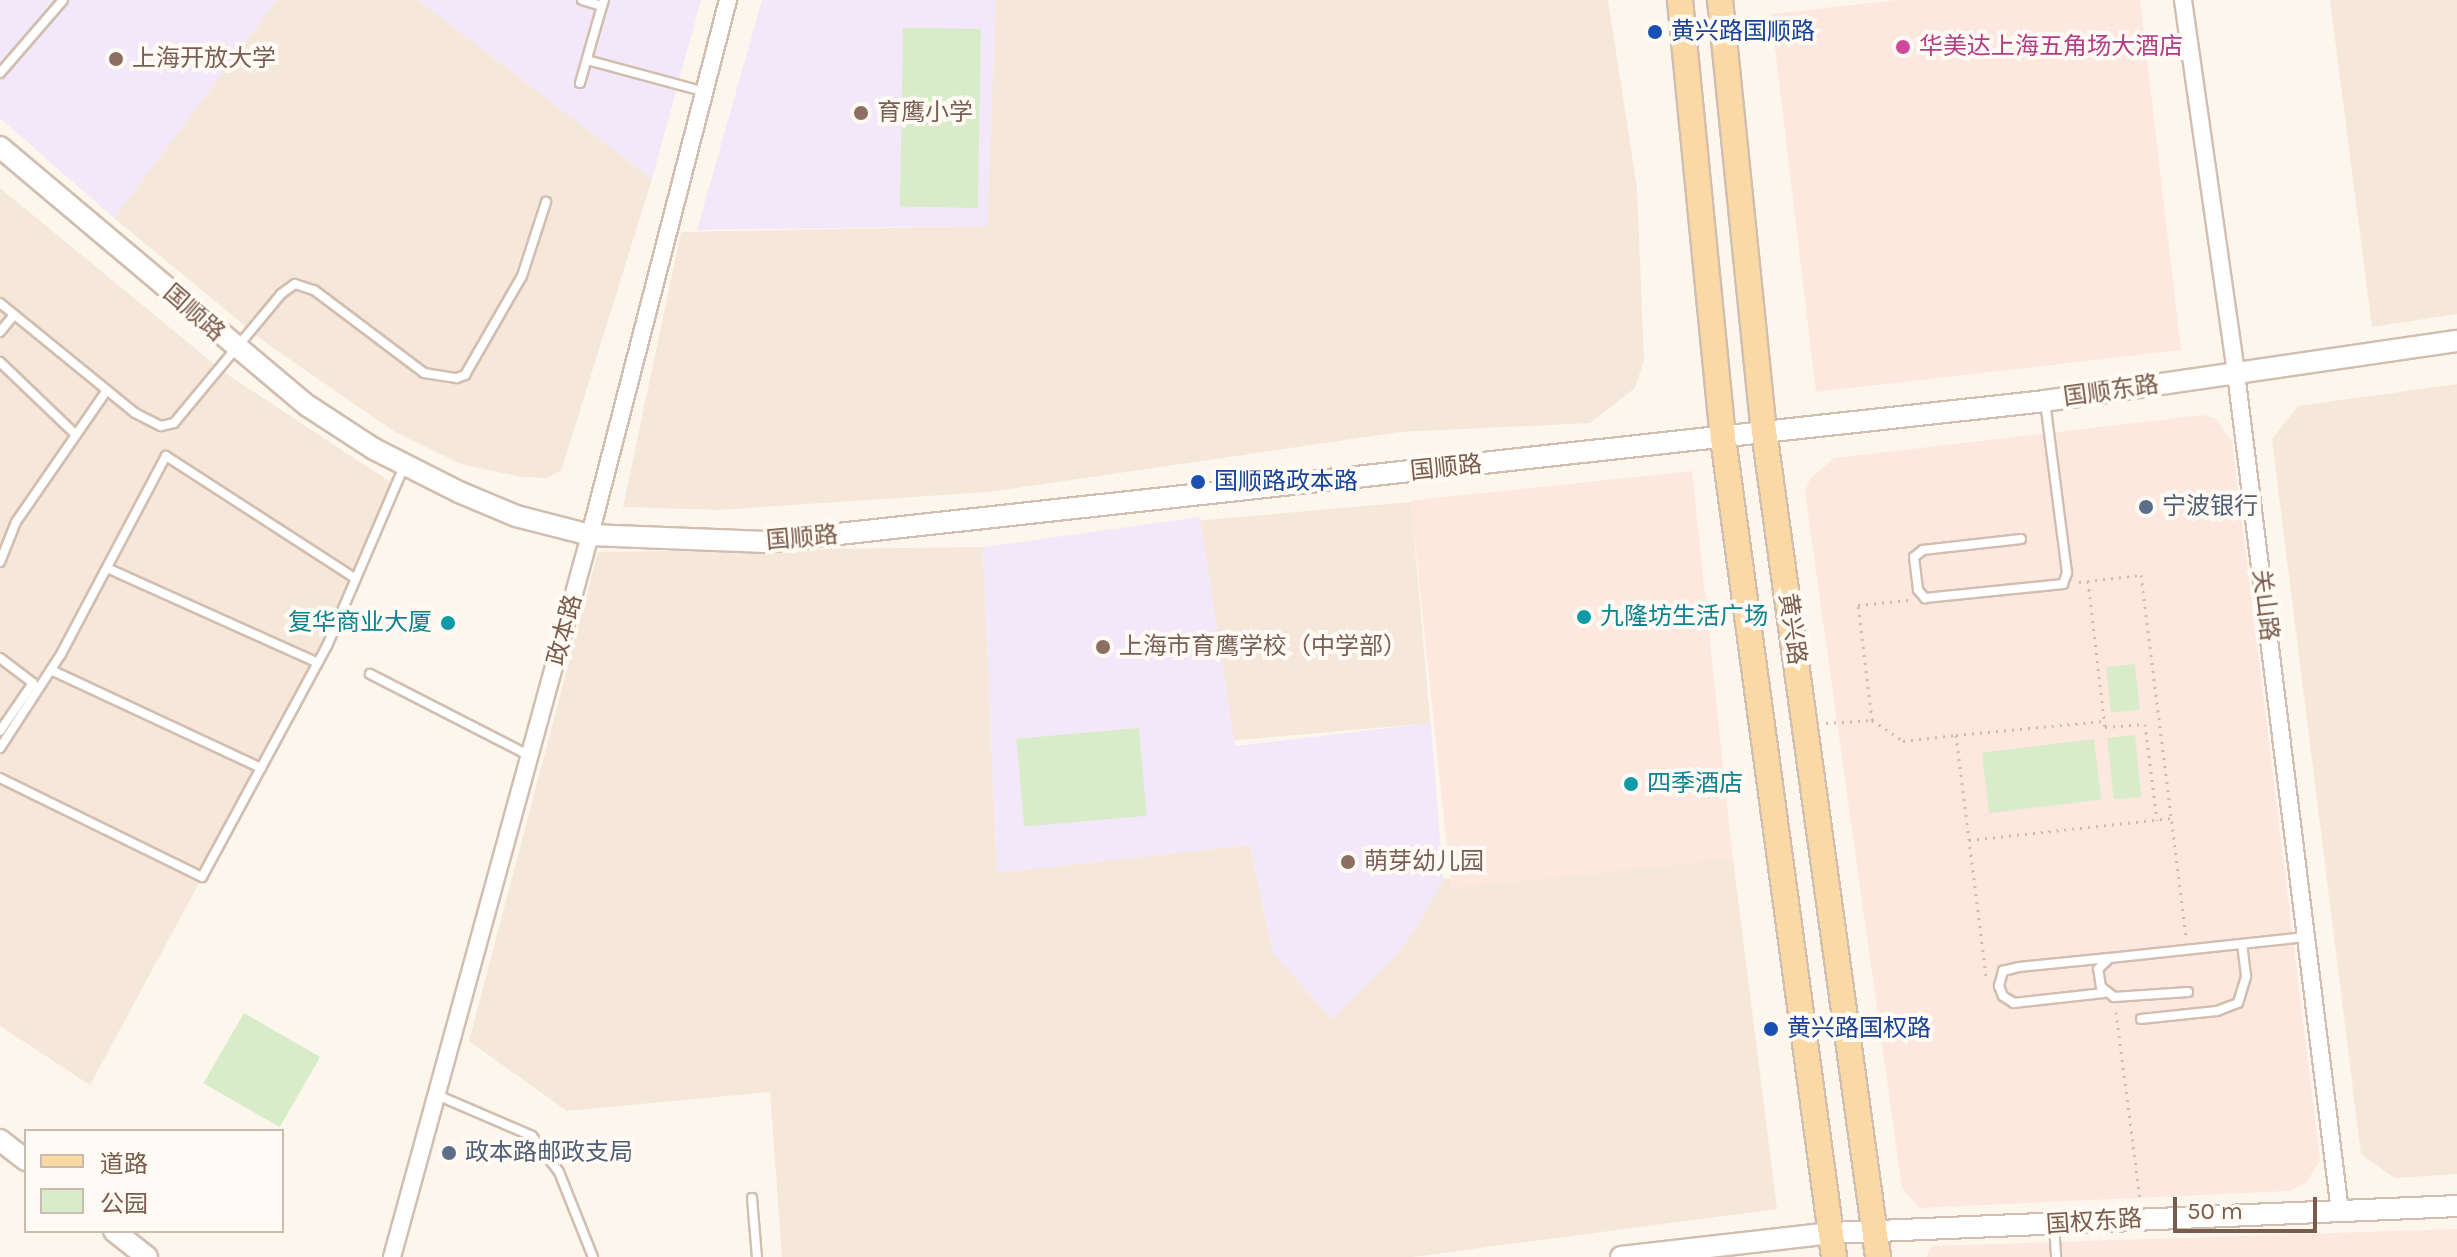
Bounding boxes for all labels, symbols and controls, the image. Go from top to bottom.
place label: 黄兴路国顺路 [1671,18,1815,46]
marker: 黄兴路国顺路 [1646,23,1664,41]
place label: 华美达上海五角场大酒店 [1919,33,2183,61]
marker: 华美达上海五角场大酒店 [1894,38,1912,56]
place label: 上海开放大学 [132,45,276,73]
marker: 上海开放大学 [107,50,125,68]
place label: 育鹰小学 [877,99,973,127]
marker: 育鹰小学 [852,104,870,122]
street label: 国顺路 [157,279,231,347]
street label: 国顺东路 [2061,370,2161,412]
street label: 国顺路 [1409,450,1483,486]
place label: 国顺路政本路 [1214,468,1358,496]
marker: 国顺路政本路 [1189,473,1207,491]
place label: 宁波银行 [2162,493,2258,521]
marker: 宁波银行 [2137,498,2155,516]
street label: 国顺路 [765,521,839,555]
street label: 关山路 [2246,568,2284,642]
street label: 政本路 [542,591,588,669]
street label: 黄兴路 [1773,591,1811,667]
place label: 九隆坊生活广场 [1600,603,1768,631]
marker: 九隆坊生活广场 [1575,608,1593,626]
place label: 复华商业大厦 [288,609,432,637]
marker: 复华商业大厦 [439,614,457,632]
place label: 上海市育鹰学校（中学部） [1119,633,1407,661]
marker: 上海市育鹰学校（中学部） [1094,638,1112,656]
place label: 四季酒店 [1647,770,1743,798]
marker: 四季酒店 [1622,775,1640,793]
place label: 萌芽幼儿园 [1364,848,1484,876]
marker: 萌芽幼儿园 [1339,853,1357,871]
place label: 黄兴路国权路 [1787,1015,1931,1043]
marker: 黄兴路国权路 [1762,1020,1780,1038]
legend [24,1129,284,1233]
place label: 政本路邮政支局 [465,1139,633,1167]
marker: 政本路邮政支局 [440,1144,458,1162]
text: 道路 [100,1150,148,1178]
scale bar [2177,1181,2321,1231]
text: 公园 [100,1190,148,1218]
text: 50 m [2187,1197,2243,1225]
street label: 国权东路 [2045,1204,2143,1240]

